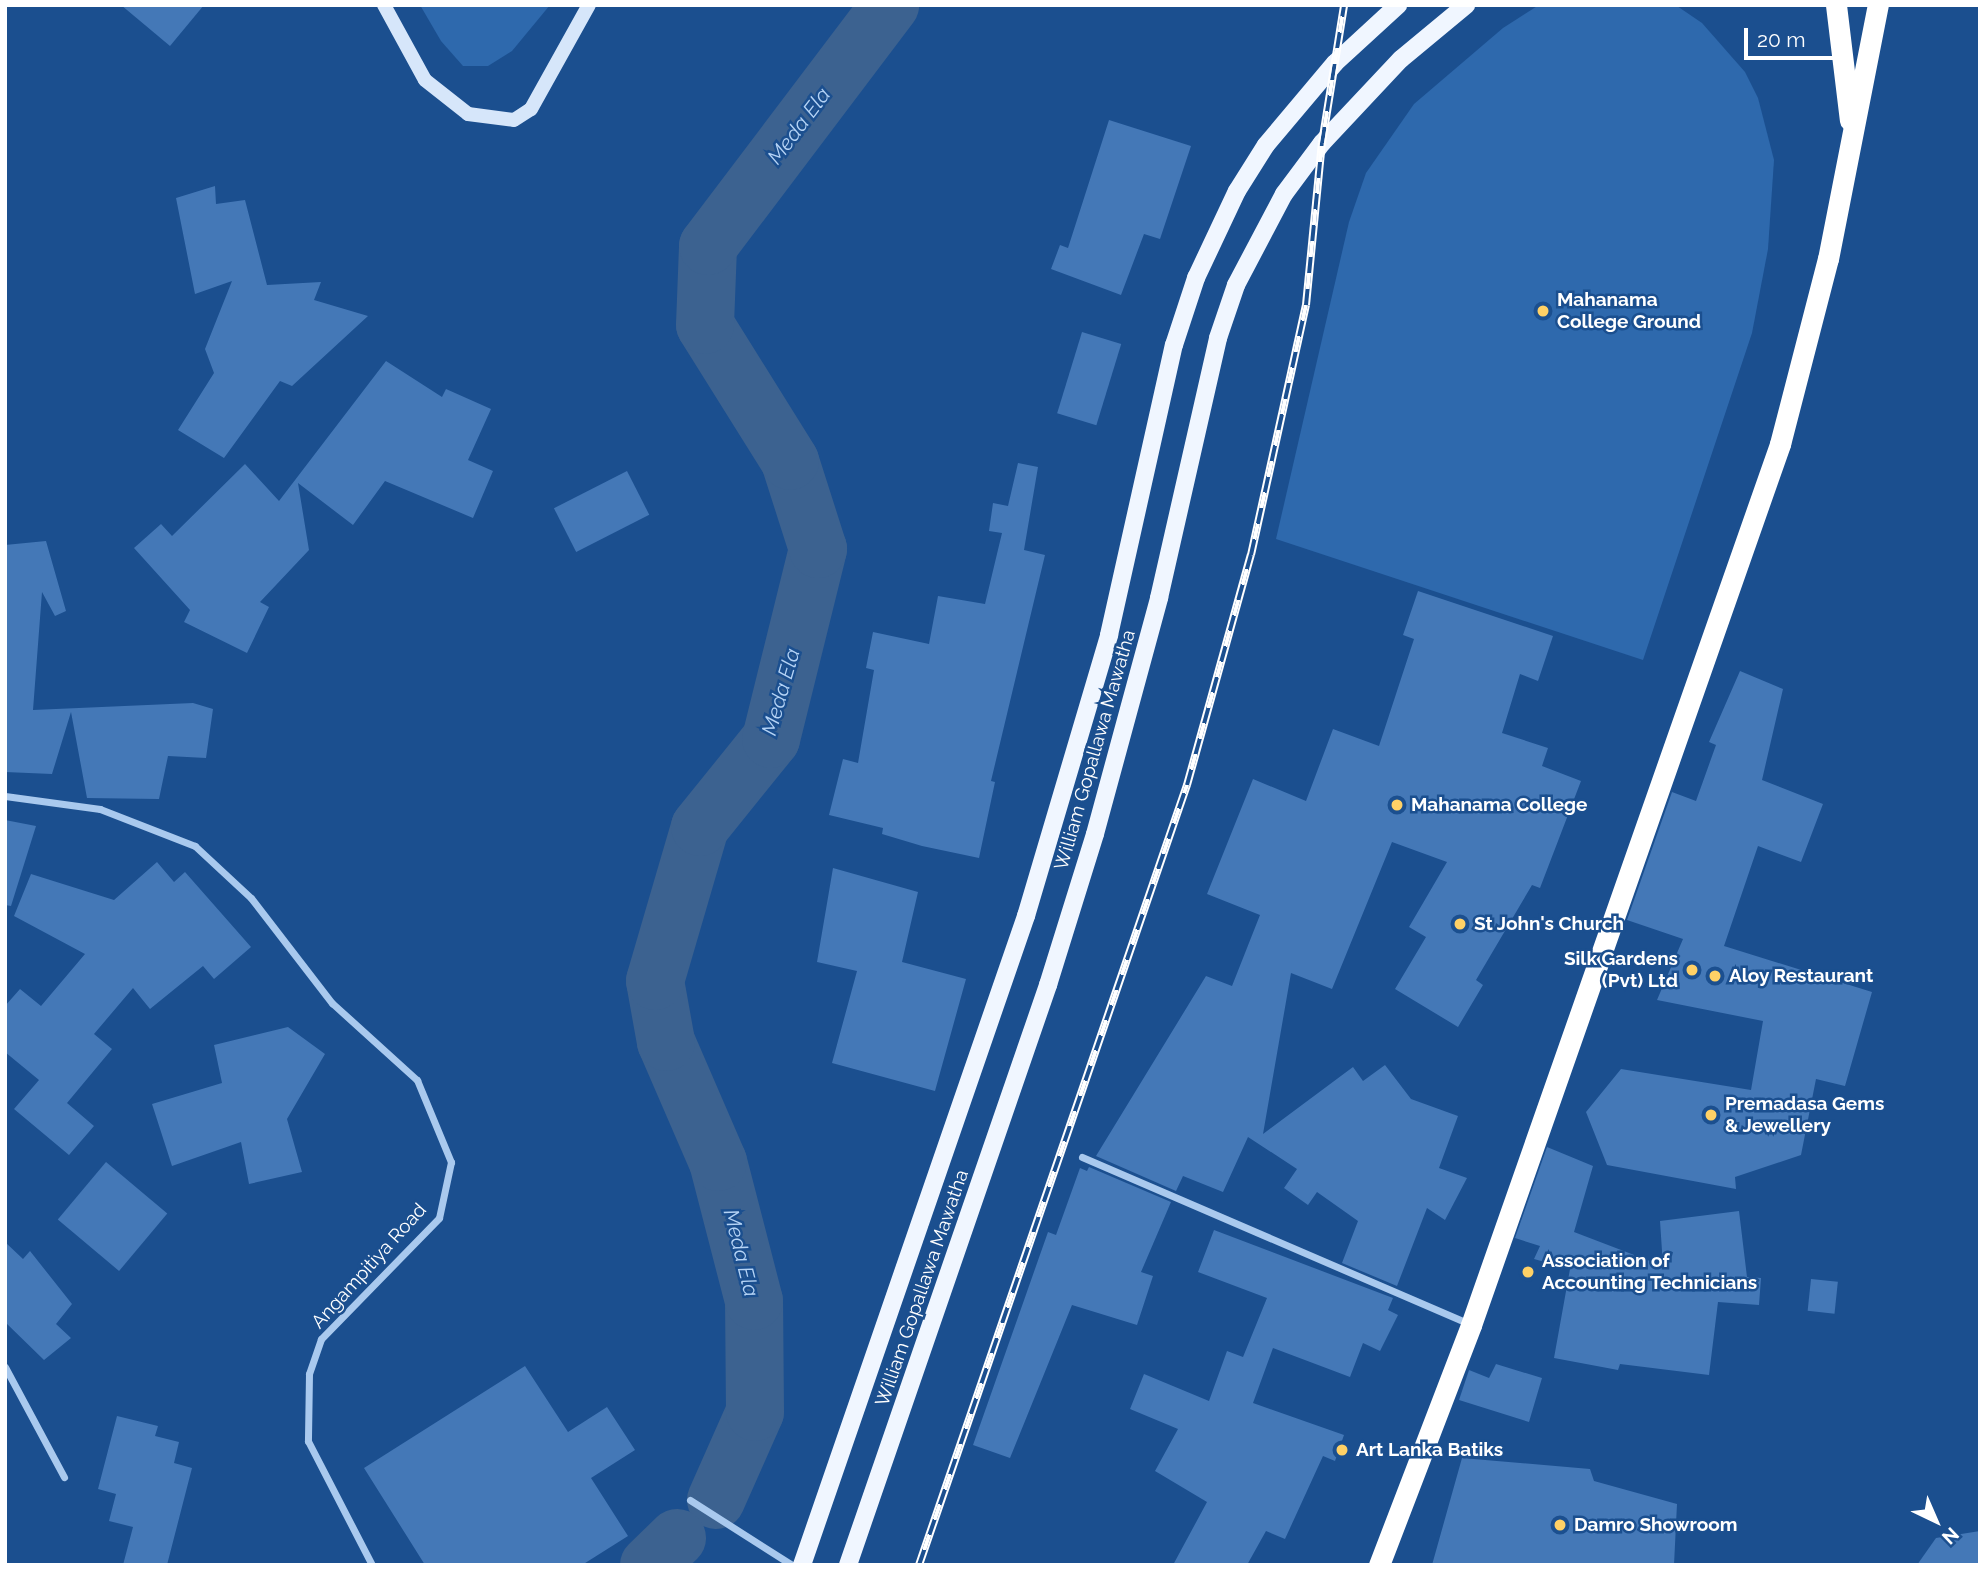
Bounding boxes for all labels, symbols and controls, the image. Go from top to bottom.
scale bar [1747,14,1843,58]
text: 20 m [1757,27,1805,52]
water label: Meda Ela [762,83,836,169]
place label: Mahanama College Ground [1557,289,1701,333]
marker: Mahanama College Ground [1535,303,1551,319]
street label: William Gopallawa Mawatha [1050,627,1140,873]
water label: Meda Ela [757,646,805,738]
place label: Mahanama College [1411,794,1587,816]
marker: Mahanama College [1389,797,1405,813]
place label: St John's Church [1474,913,1625,935]
marker: St John's Church [1452,916,1468,932]
place label: Silk Gardens (Pvt) Ltd [1564,948,1678,992]
marker: Silk Gardens (Pvt) Ltd [1684,962,1700,978]
place label: Aloy Restaurant [1729,965,1874,987]
marker: Aloy Restaurant [1707,968,1723,984]
place label: Premadasa Gems & Jewellery [1725,1093,1884,1137]
marker: Premadasa Gems & Jewellery [1703,1107,1719,1123]
street label: William Gopallawa Mawatha [871,1167,973,1409]
street label: Angampitiya Road [307,1199,431,1333]
water label: Meda Ela [718,1207,764,1299]
place label: Association of Accounting Technicians [1542,1250,1758,1294]
marker: Association of Accounting Technicians [1520,1264,1536,1280]
place label: Art Lanka Batiks [1356,1439,1503,1461]
marker: Art Lanka Batiks [1334,1442,1350,1458]
north arrow [1901,1486,1971,1556]
place label: Damro Showroom [1574,1514,1738,1536]
marker: Damro Showroom [1552,1517,1568,1533]
text: N [1938,1523,1963,1549]

